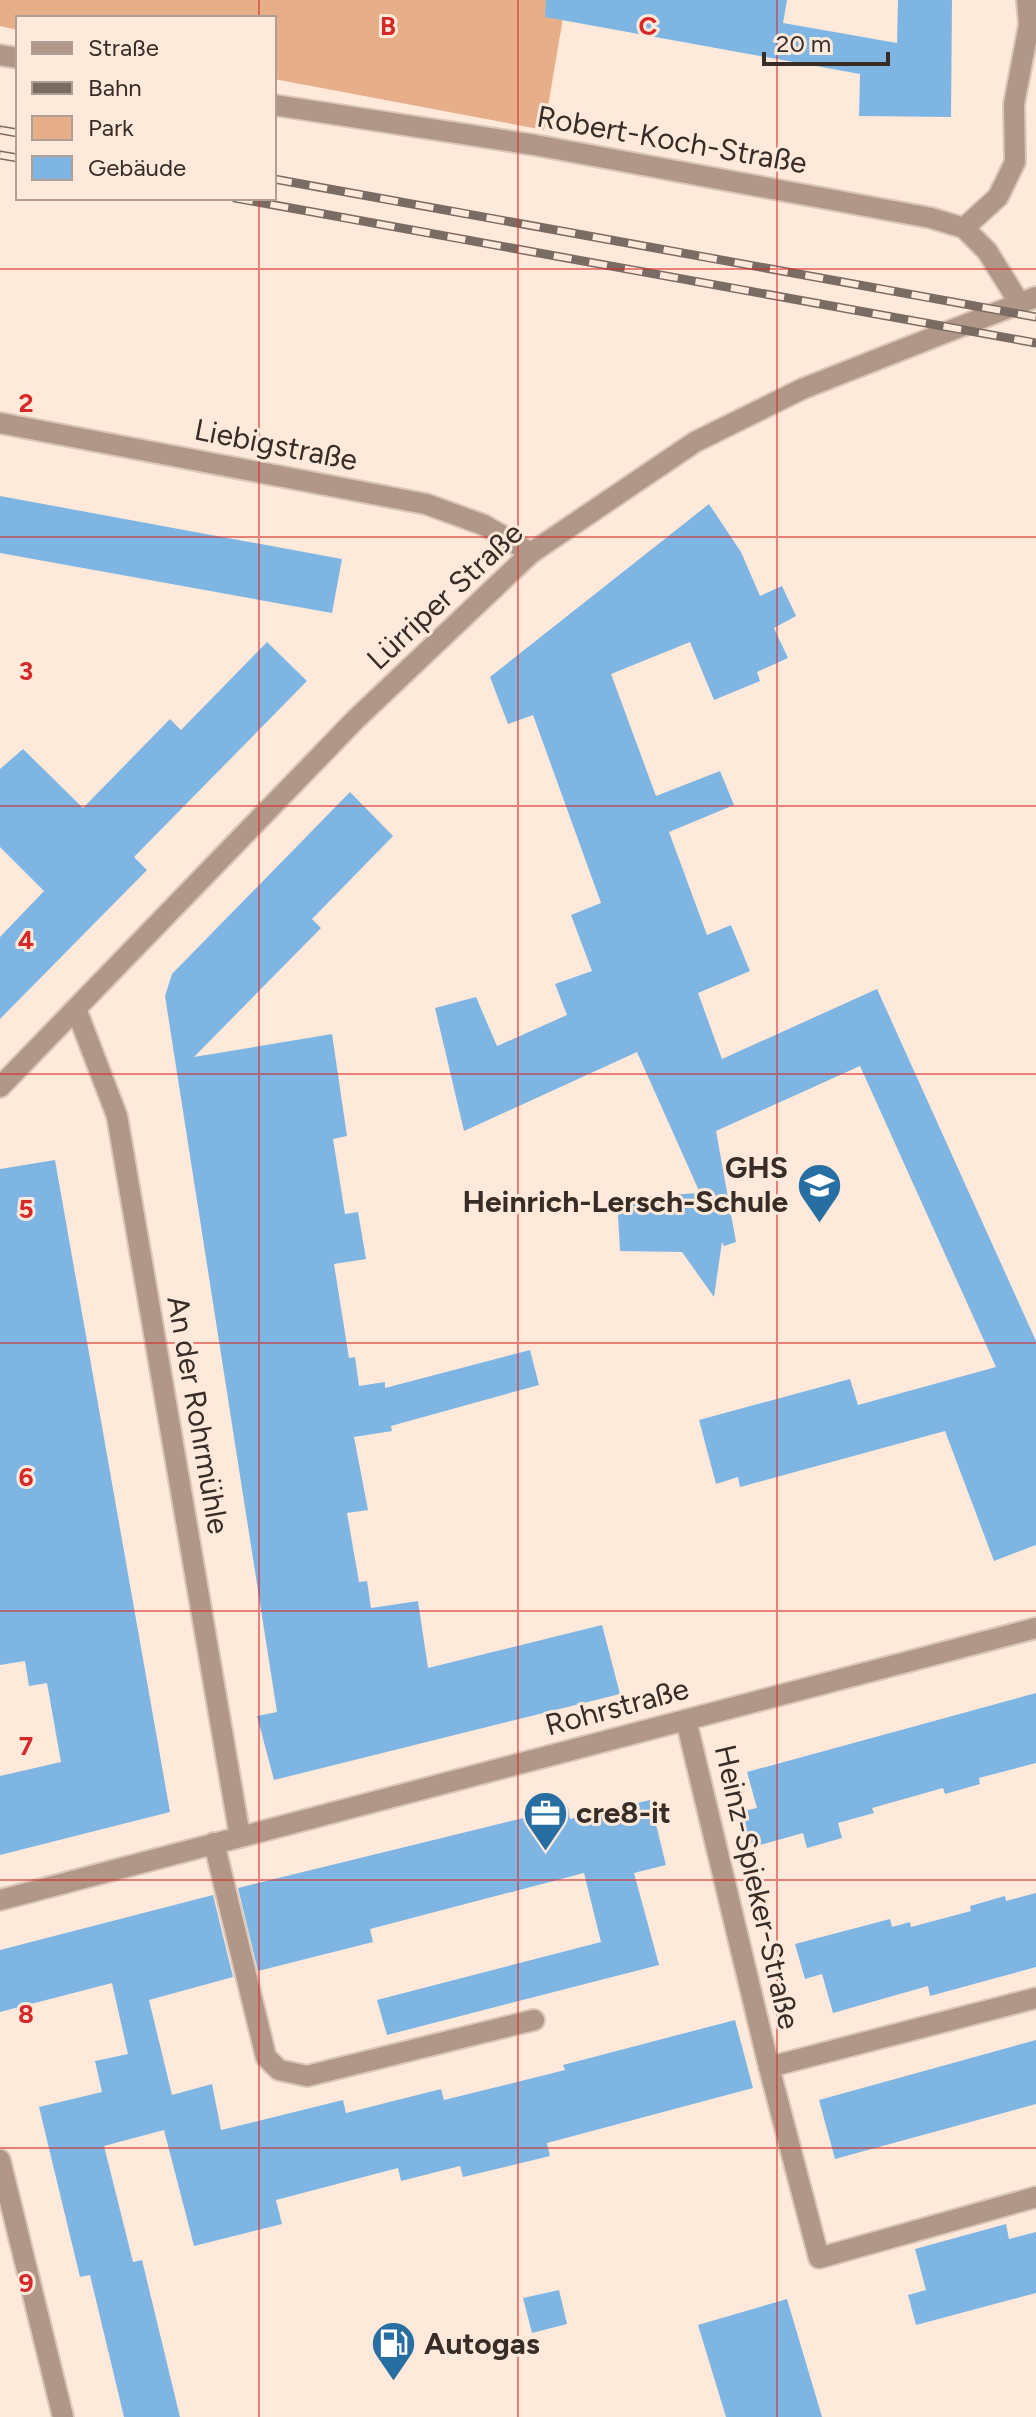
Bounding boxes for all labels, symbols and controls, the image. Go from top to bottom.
text: B [380,10,396,42]
text: C [639,10,658,42]
legend [16,16,276,200]
scale bar [764,16,888,66]
text: 20 m [776,29,831,58]
text: Straße [88,33,159,62]
text: Bahn [88,73,142,102]
street label: Robert-Koch-Straße [534,98,810,181]
text: Park [88,113,134,142]
text: Gebäude [88,153,186,182]
text: 2 [18,387,34,419]
street label: Liebigstraße [192,411,361,478]
street label: Lürriper Straße [359,514,530,677]
text: 3 [19,655,33,687]
text: 4 [18,924,34,956]
place label: GHS Heinrich-Lersch-Schule [463,1149,788,1220]
school or university icon: GHS Heinrich-Lersch-Schule [795,1161,843,1224]
text: 5 [18,1193,34,1225]
street label: An der Rohrmühle [159,1293,238,1537]
text: 6 [18,1461,34,1493]
street label: Rohrstraße [541,1670,693,1743]
text: 7 [19,1730,33,1762]
street label: Heinz-Spieker-Straße [707,1741,808,2033]
office icon: cre8-it [521,1789,569,1852]
place label: cre8-it [576,1794,671,1831]
text: 8 [18,1998,34,2030]
text: 9 [18,2267,34,2299]
fuel station icon: Autogas [369,2320,417,2383]
place label: Autogas [424,2325,540,2362]

